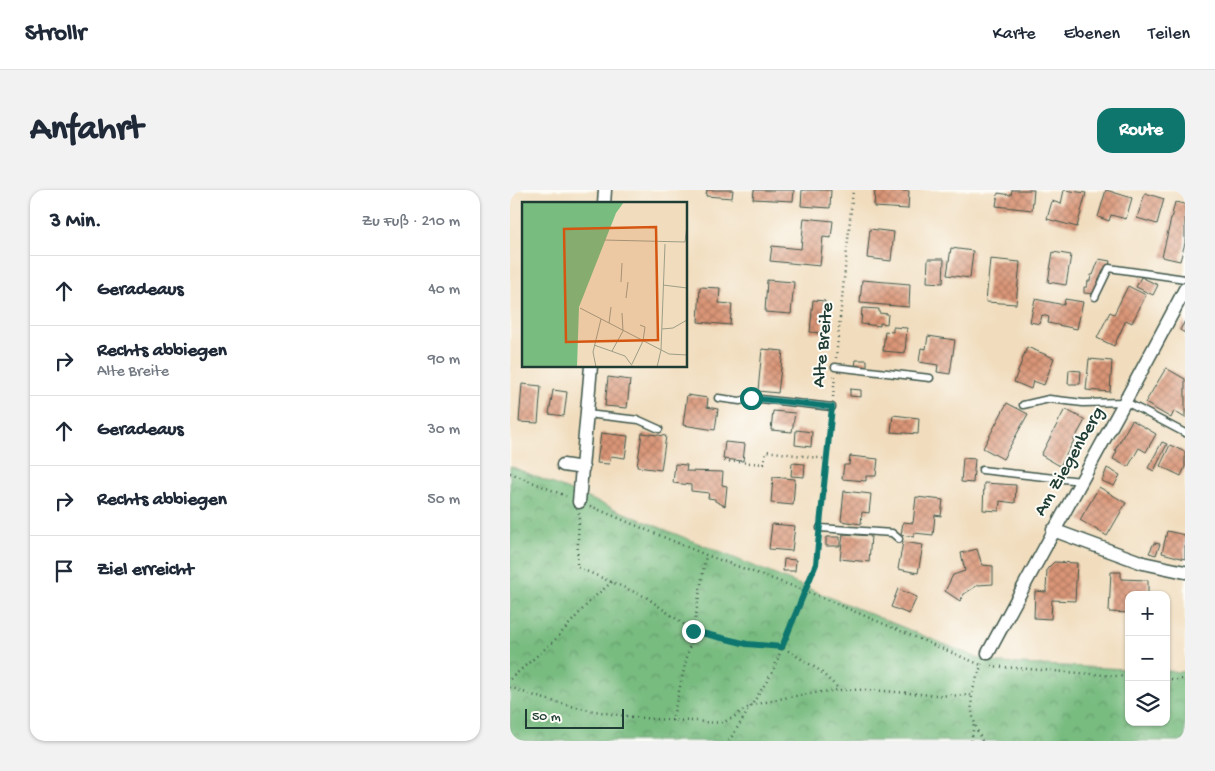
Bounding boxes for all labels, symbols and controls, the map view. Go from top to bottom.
text: Strollr [25,20,86,49]
text: Karte [993,24,1036,45]
text: Ebenen [1064,24,1120,45]
text: Teilen [1148,24,1190,45]
button: Route [1097,108,1185,153]
text: Anfahrt [30,110,143,151]
inset map [522,202,688,368]
text: 3 Min. [50,210,102,235]
text: Zu Fuß · 210 m [362,213,460,232]
icon: ahead [50,277,78,305]
text: Geradeaus [97,279,183,302]
text: 40 m [428,281,460,300]
street label: Alte Breite [808,301,840,389]
text: Rechts abbiegen [97,340,227,363]
icon: right [50,347,78,375]
text: 90 m [428,351,460,370]
text: Alte Breite [97,363,169,382]
route start [740,387,763,410]
street label: Am Ziegenberg [1029,403,1111,521]
icon: ahead [50,417,78,445]
text: Geradeaus [97,419,183,442]
text: 30 m [427,421,460,440]
icon: right [50,487,78,515]
text: Rechts abbiegen [97,489,227,512]
text: 50 m [427,491,460,510]
icon: arrive [50,557,78,585]
text: Ziel erreicht [97,559,194,582]
map controls [1125,591,1170,726]
button: + [1125,591,1170,636]
route end [682,620,705,643]
button: − [1125,636,1170,681]
button: layers [1125,681,1170,726]
scale bar [525,706,624,729]
text: 50 m [532,709,561,726]

